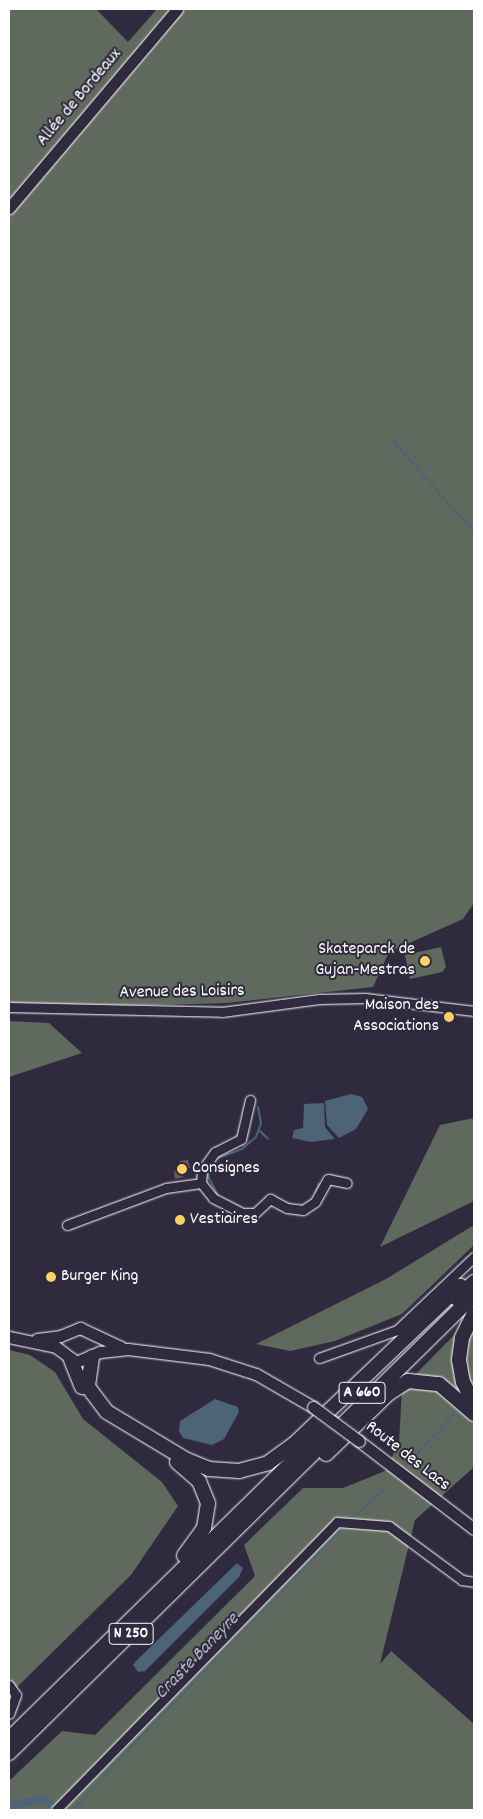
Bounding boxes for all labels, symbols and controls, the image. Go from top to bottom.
street label: Allée de Bordeaux [33,45,127,151]
place label: Skateparck de Gujan-Mestras [315,940,415,982]
marker: Skateparck de Gujan-Mestras [419,955,431,967]
street label: Avenue des Loisirs [119,981,245,1005]
place label: Maison des Associations [353,996,439,1038]
marker: Maison des Associations [443,1011,455,1023]
place label: Consignes [192,1158,260,1180]
marker: Consignes [176,1163,188,1175]
place label: Vestiaires [190,1209,258,1231]
marker: Vestiaires [174,1214,186,1226]
place label: Burger King [61,1266,138,1288]
marker: Burger King [45,1271,57,1283]
road number: A 660 [338,1380,386,1406]
street label: Route des Lacs [360,1417,454,1497]
water label: Craste Baneyre [151,1609,245,1705]
road number: N 250 [108,1620,154,1648]

